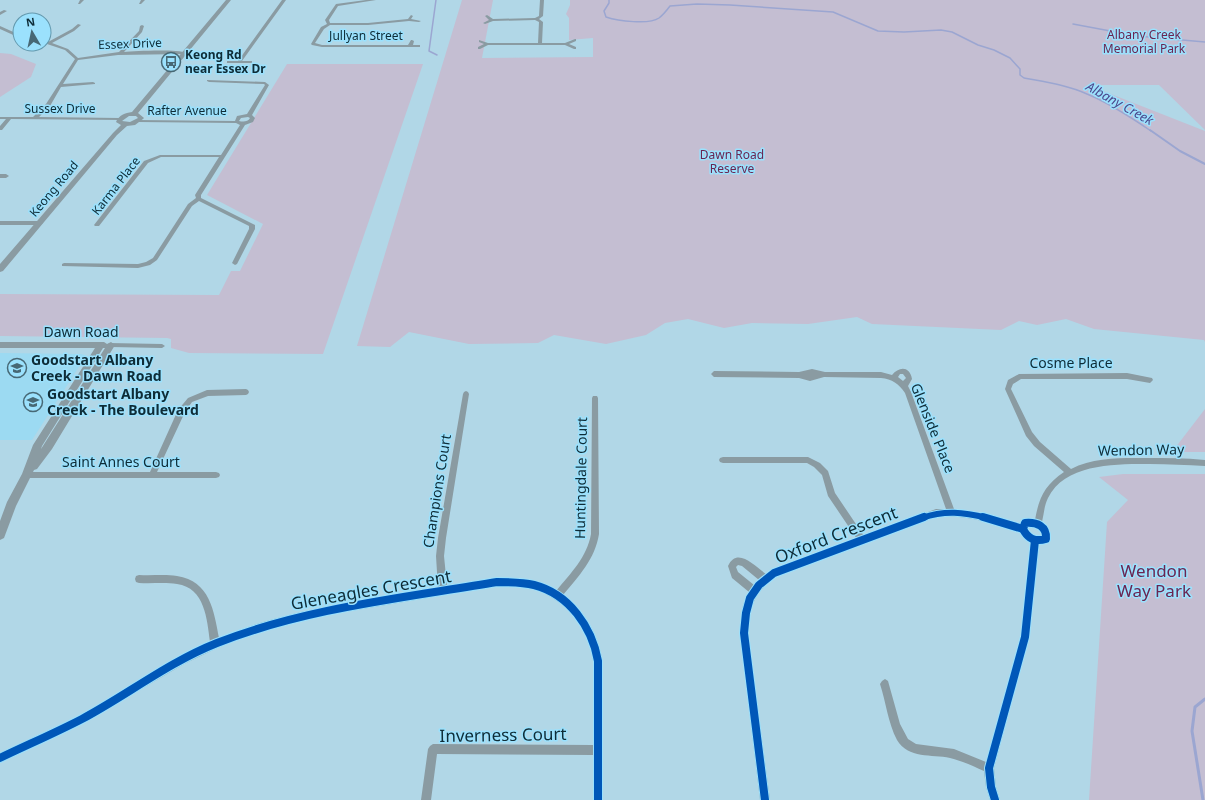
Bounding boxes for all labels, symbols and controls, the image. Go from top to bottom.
north arrow [12,12,52,52]
text: N [25,14,36,30]
park label: Albany Creek Memorial Park [1103,26,1186,57]
street label: Jullyan Street [328,27,404,44]
street label: Essex Drive [98,34,162,53]
place label: Keong Rd near Essex Dr [185,46,266,77]
bus stop icon: Keong Rd near Essex Dr [160,51,182,73]
water label: Albany Creek [1082,77,1157,129]
street label: Sussex Drive [24,100,96,117]
street label: Rafter Avenue [147,102,227,119]
park label: Dawn Road Reserve [700,146,764,177]
street label: Karma Place [87,153,144,218]
street label: Keong Road [25,157,82,220]
street label: Dawn Road [43,322,119,341]
place label: Goodstart Albany Creek - Dawn Road [31,350,162,385]
street label: Cosme Place [1029,353,1113,372]
school or university icon: Goodstart Albany Creek - Dawn Road [6,357,28,379]
street label: Glenside Place [907,380,960,476]
place label: Goodstart Albany Creek - The Boulevard [47,384,199,419]
school or university icon: Goodstart Albany Creek - The Boulevard [22,391,44,413]
street label: Huntingdale Court [570,417,591,539]
street label: Champions Court [418,433,455,549]
street label: Wendon Way [1098,439,1185,460]
street label: Saint Annes Court [62,452,180,471]
street label: Oxford Crescent [771,501,900,568]
park label: Wendon Way Park [1117,559,1191,602]
street label: Gleneagles Crescent [289,564,453,615]
street label: Inverness Court [439,722,567,747]

